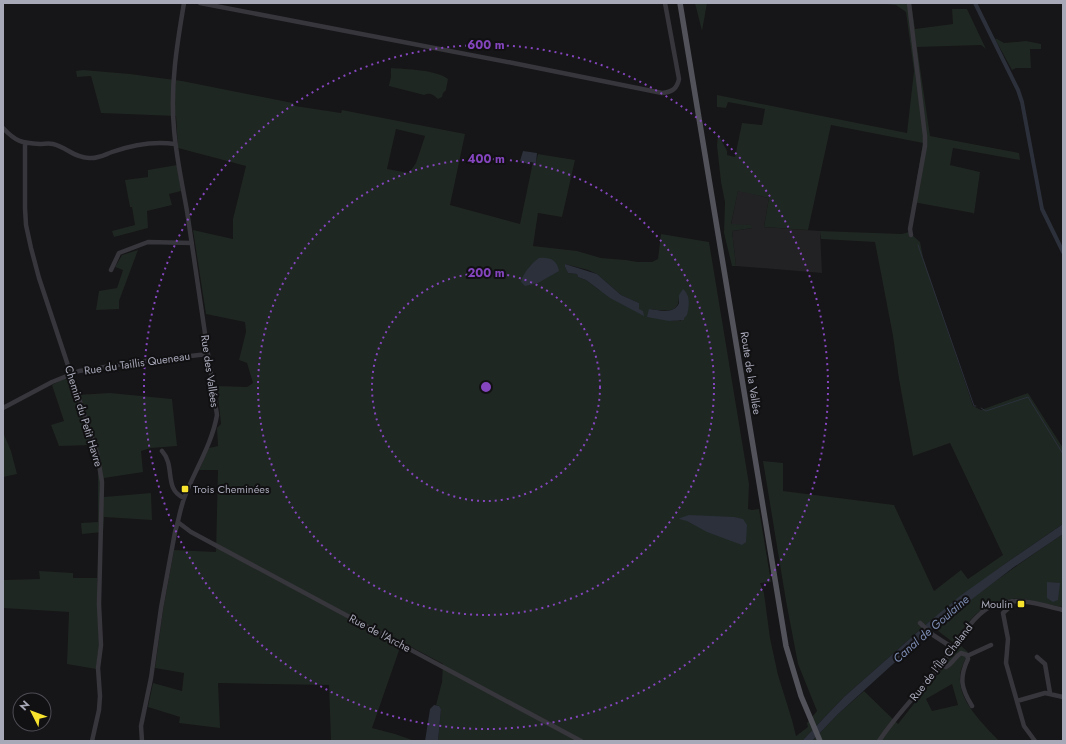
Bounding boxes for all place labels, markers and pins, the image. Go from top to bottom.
centre of rings [479,380,493,394]
place label: Trois Cheminées [193,481,270,497]
marker: Trois Cheminées [180,484,190,494]
place label: Moulin [981,596,1013,612]
marker: Moulin [1016,599,1026,609]

